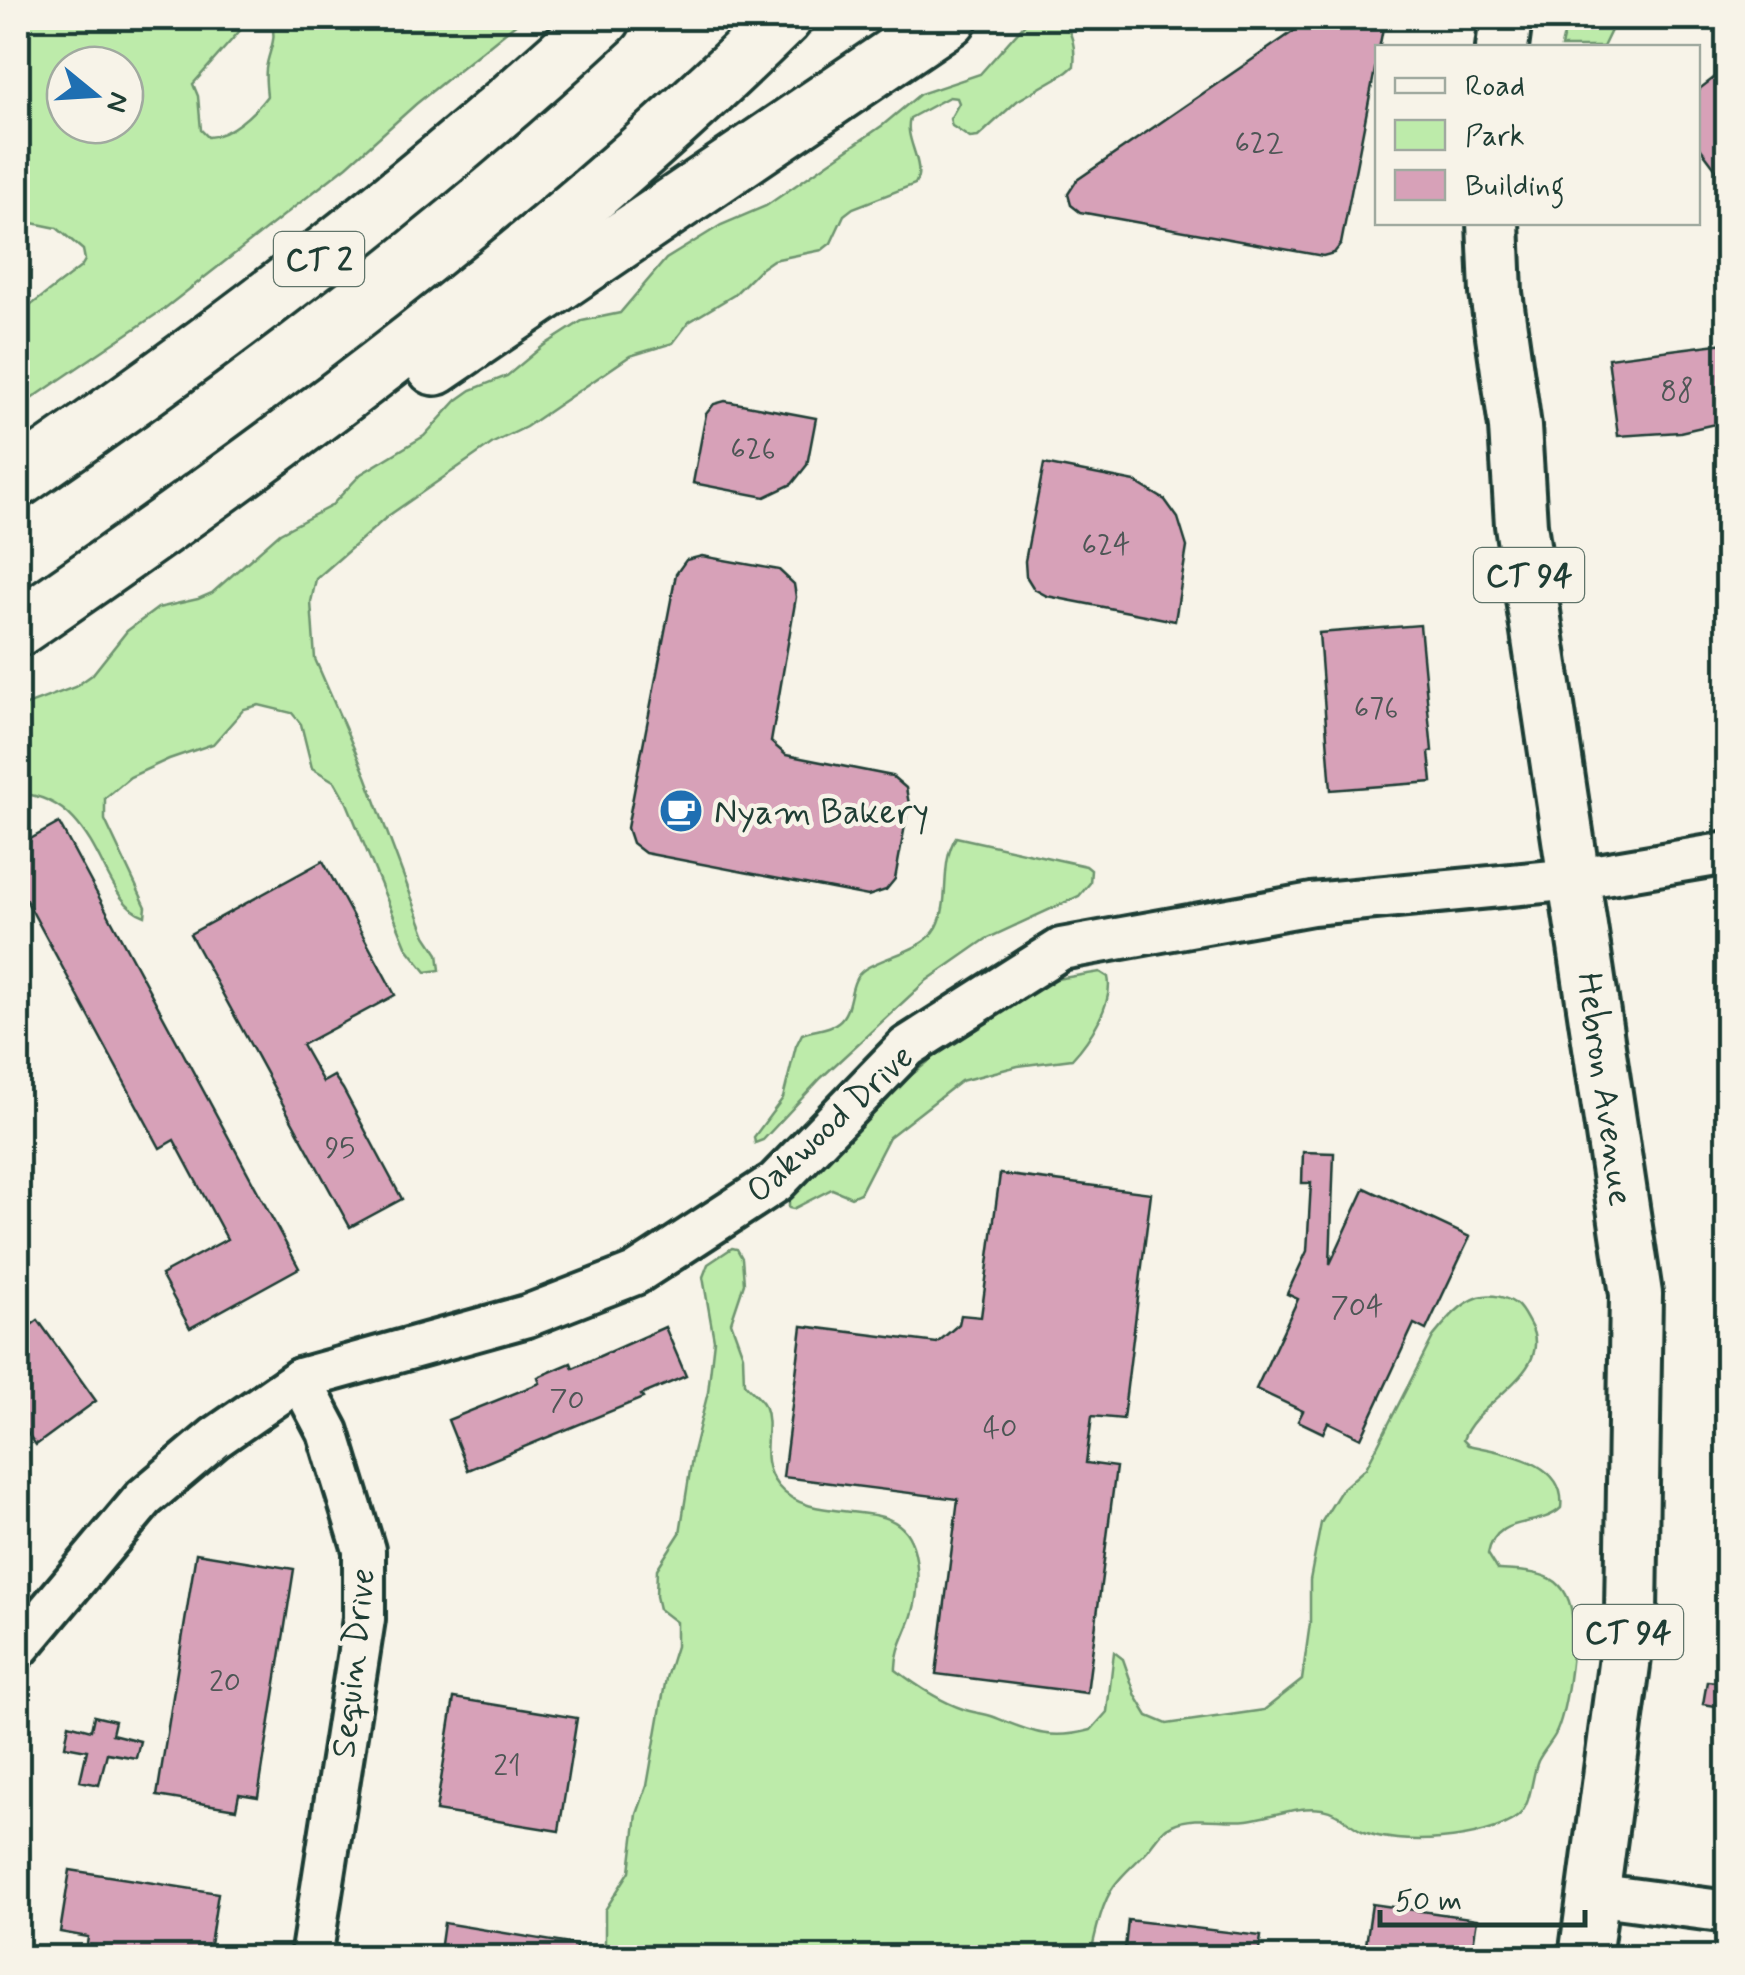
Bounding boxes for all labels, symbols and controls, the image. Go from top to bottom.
north arrow [45,45,145,145]
legend [1375,45,1700,225]
text: Road [1465,67,1525,106]
text: N [96,87,137,117]
text: Park [1465,117,1525,156]
house number: 622 [1234,124,1284,163]
text: Building [1465,167,1564,209]
road number: CT 2 [274,232,364,286]
house number: 88 [1660,372,1694,411]
house number: 626 [730,430,776,469]
house number: 624 [1082,526,1130,565]
road number: CT 94 [1474,548,1584,602]
house number: 676 [1354,689,1398,728]
cafe icon: Nyam Bakery [658,788,704,834]
place label: Nyam Bakery [714,790,929,836]
street label: Hebron Avenue [1565,970,1643,1209]
street label: Oakwood Drive [737,1035,924,1214]
house number: 95 [325,1129,355,1168]
house number: 704 [1330,1288,1384,1327]
house number: 70 [549,1381,585,1420]
house number: 40 [983,1409,1017,1448]
street label: Sequin Drive [321,1566,387,1760]
road number: CT 94 [1573,1605,1683,1659]
house number: 20 [209,1663,241,1702]
house number: 21 [493,1747,521,1786]
scale bar [1380,1865,1585,1927]
text: 50 m [1395,1882,1462,1921]

